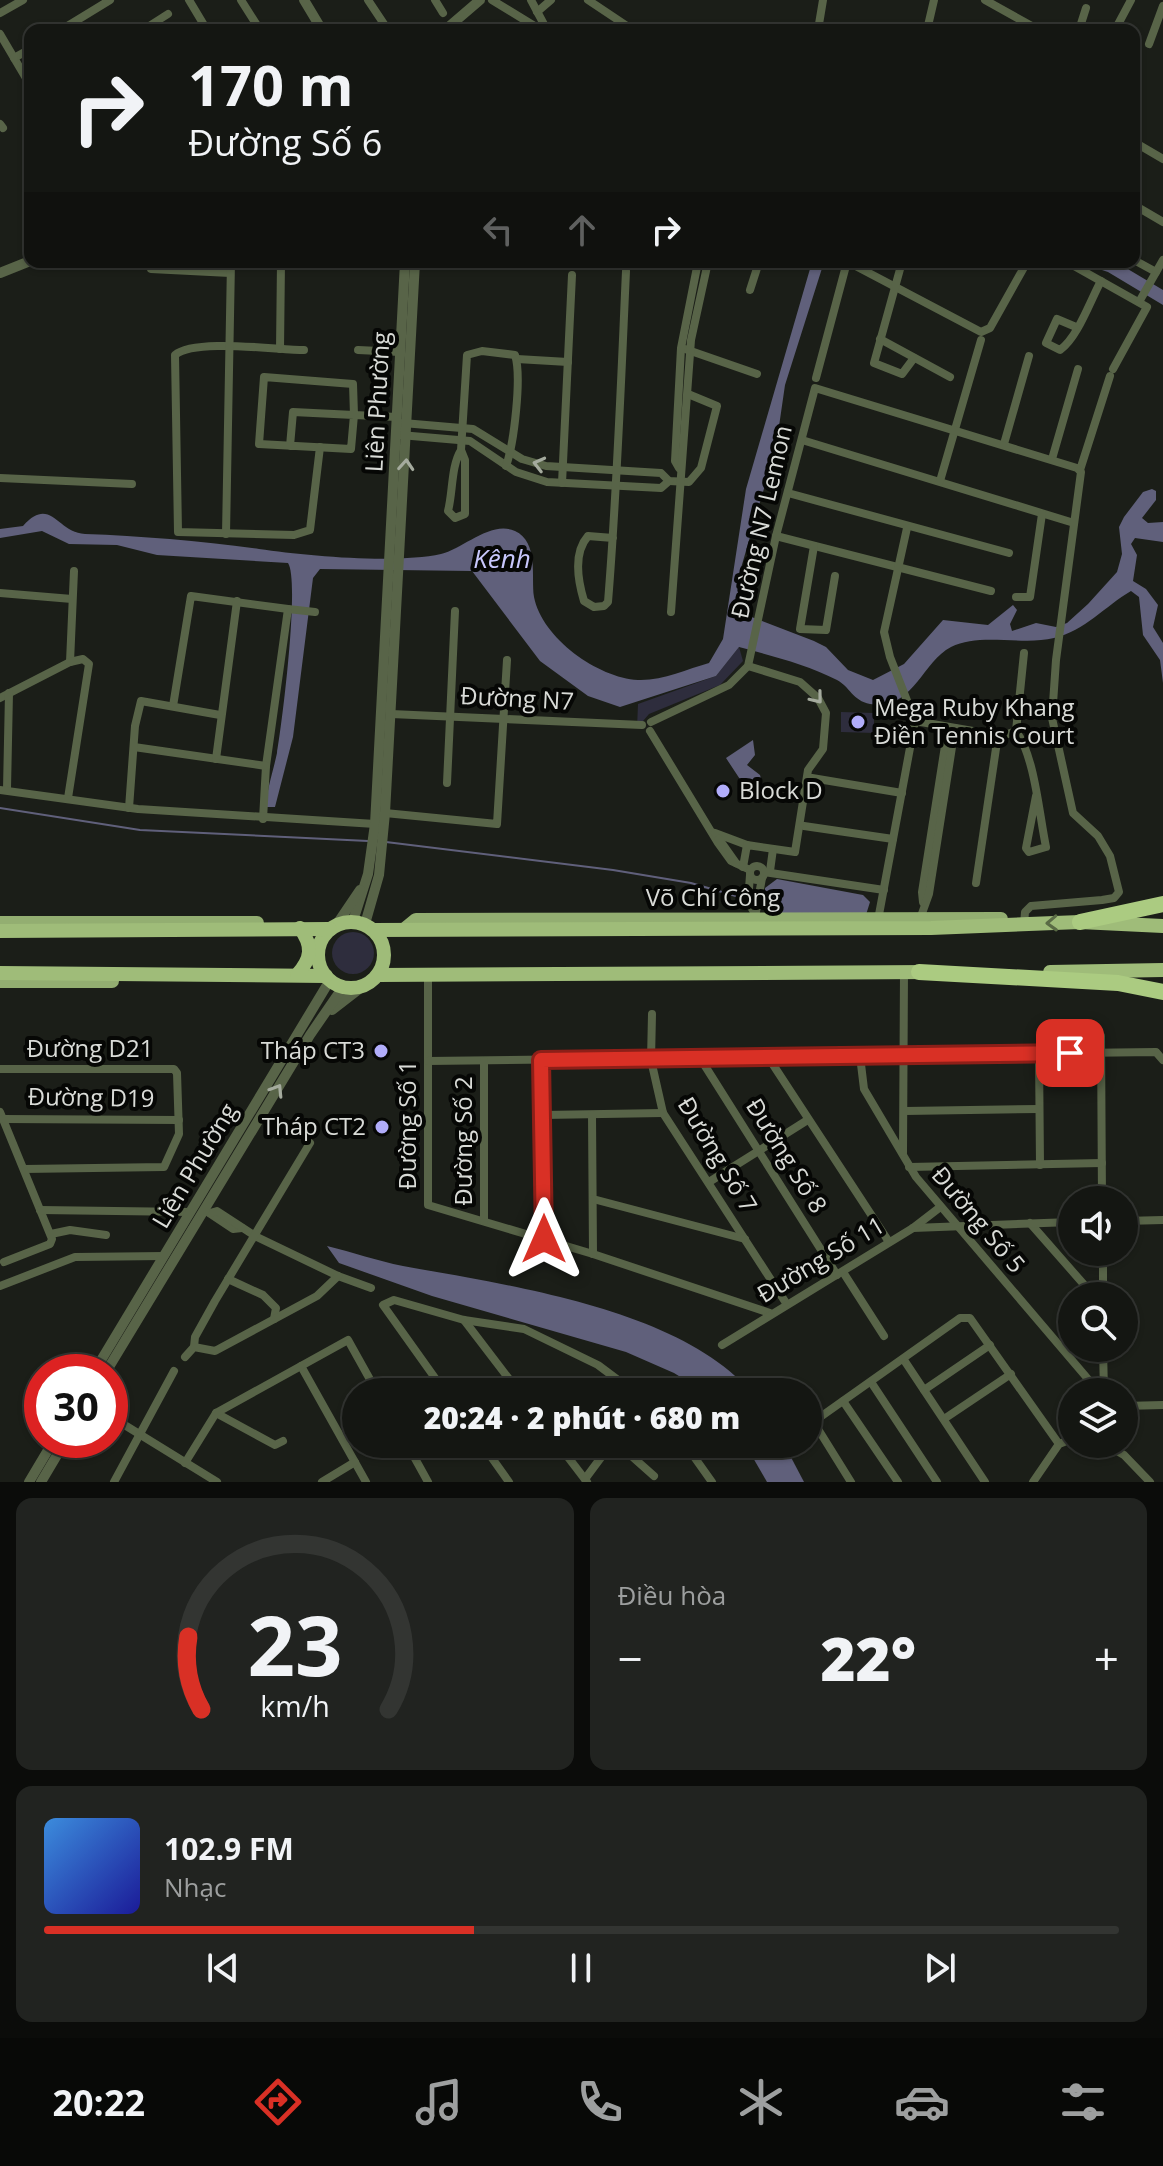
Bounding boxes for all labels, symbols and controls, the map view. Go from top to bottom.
text: 170 m [188,46,354,122]
icon: right [56,56,160,160]
text: Đường Số 6 [188,118,382,167]
icon: left [476,208,520,252]
icon: ahead [560,208,604,252]
icon: right [644,208,688,252]
street label: Liên Phường [356,331,397,473]
street label: Đường N7 Lemon [722,422,799,622]
one-way arrow [533,456,547,473]
one-way arrow [397,458,414,471]
water label: Kênh [473,540,531,576]
street label: Đường N7 [459,678,575,717]
one-way arrow [807,689,821,704]
place label: Mega Ruby Khang Điền Tennis Court [874,690,1075,751]
marker: Mega Ruby Khang Điền Tennis Court [849,713,867,731]
place label: Block D [739,773,823,806]
marker: Block D [714,782,732,800]
street label: Võ Chí Công [646,880,780,913]
one-way arrow [1045,915,1058,932]
pin [1036,1019,1104,1087]
street label: Đường D21 [27,1031,153,1064]
icon: arrive [1048,1031,1092,1075]
place label: Tháp CT3 [261,1033,365,1066]
marker: Tháp CT3 [372,1042,390,1060]
street label: Đường Số 1 [390,1060,423,1190]
street label: Đường Số 2 [446,1076,479,1206]
street label: Đường D19 [27,1079,155,1114]
one-way arrow [267,1084,283,1099]
street label: Đường Số 7 [671,1090,766,1218]
street label: Đường Số 8 [739,1092,836,1219]
street label: Liên Phường [143,1097,244,1234]
place label: Tháp CT2 [262,1109,366,1142]
marker: Tháp CT2 [373,1118,391,1136]
street label: Đường Số 5 [925,1159,1033,1279]
map controls [1058,1186,1138,1458]
button: sound [1058,1186,1138,1266]
position arrow [502,1197,586,1281]
street label: Đường Số 11 [750,1208,890,1310]
button: search [1058,1282,1138,1362]
speed limit sign: 30 [24,1354,128,1458]
button: layers [1058,1378,1138,1458]
text: 20:24 · 2 phút · 680 m [424,1397,740,1438]
text: Điều hòa [618,1577,726,1613]
text: 23 [247,1587,342,1700]
text: 22° [820,1617,916,1699]
text: − [618,1628,643,1688]
text: + [1094,1628,1119,1688]
text: km/h [260,1686,329,1725]
text: 102.9 FM [164,1828,294,1869]
text: Nhạc [164,1869,226,1905]
icon: previous [201,1946,245,1990]
icon: pause [559,1946,603,1990]
icon: next [918,1946,962,1990]
icon: directions [250,2074,306,2130]
icon: music [411,2074,467,2130]
icon: phone [572,2074,628,2130]
icon: climate [733,2074,789,2130]
icon: car [894,2074,950,2130]
icon: filters [1055,2074,1111,2130]
text: 20:22 [52,2078,145,2127]

